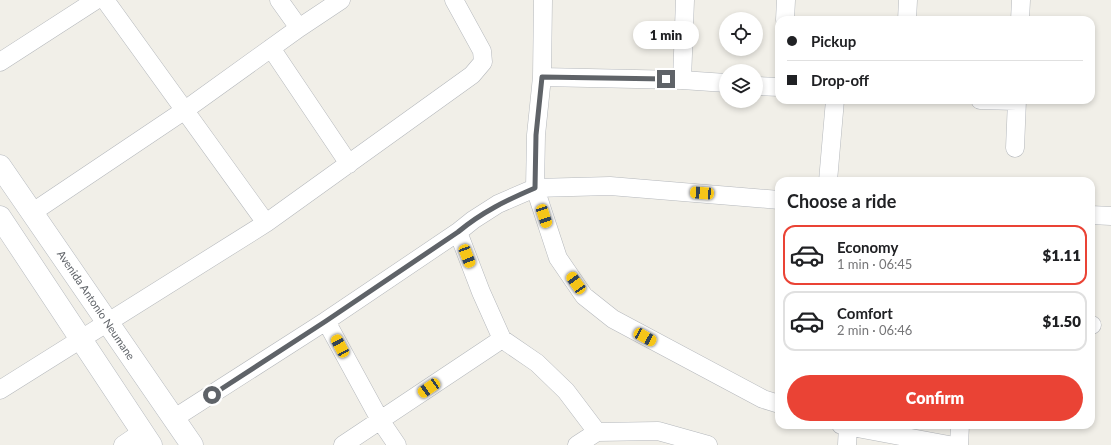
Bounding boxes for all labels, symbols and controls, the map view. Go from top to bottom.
map controls [719,12,763,108]
button: locate [719,12,763,56]
callout: 1 min [633,21,699,49]
text: 1 min [650,27,682,43]
text: Pickup [811,32,856,50]
button: layers [719,64,763,108]
route end [657,70,675,88]
text: Drop-off [811,71,869,89]
car [690,186,714,200]
text: Choose a ride [787,190,896,212]
car [535,203,553,229]
icon: car [789,237,825,273]
text: Economy [837,238,898,256]
car [457,243,477,269]
text: $1.11 [1043,246,1081,264]
street label: Avenida Antonio Neumane [55,247,138,362]
text: 1 min · 06:45 [837,256,912,272]
car [564,270,588,296]
icon: car [789,303,825,339]
text: Comfort [837,304,893,322]
text: $1.50 [1043,312,1081,330]
text: 2 min · 06:46 [837,322,912,338]
car [632,326,658,348]
car [329,333,351,359]
button: Confirm [787,375,1083,421]
car [416,376,442,400]
route start [203,386,221,404]

